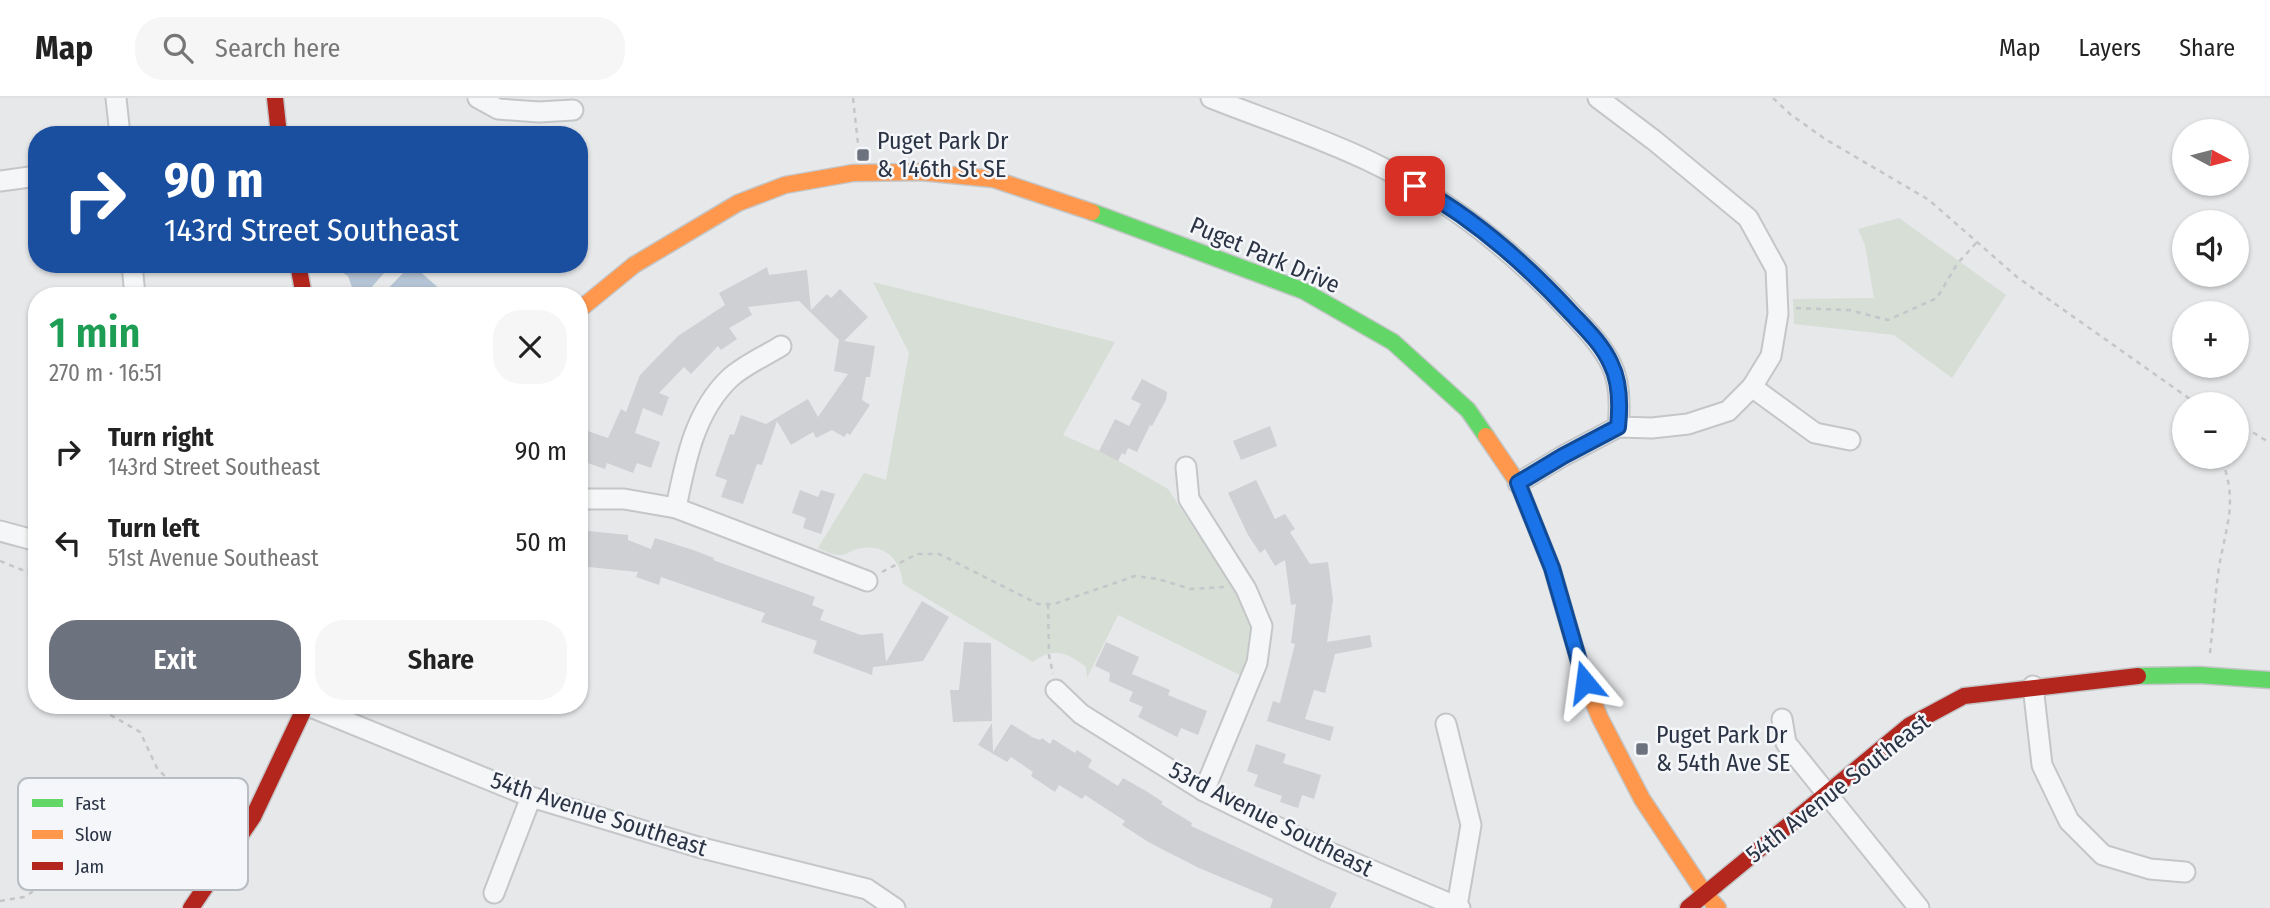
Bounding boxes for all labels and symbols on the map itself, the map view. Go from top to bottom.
north arrow [2172,119,2249,196]
place label: Puget Park Dr & 146th St SE [877,127,1009,183]
marker: Puget Park Dr & 146th St SE [855,147,871,163]
pin [1385,156,1445,216]
street label: Puget Park Drive [1186,211,1344,299]
position arrow [1548,645,1622,719]
street label: 54th Avenue Southeast [1741,707,1936,868]
place label: Puget Park Dr & 54th Ave SE [1656,721,1790,777]
marker: Puget Park Dr & 54th Ave SE [1634,741,1650,757]
street label: 53rd Avenue Southeast [1165,756,1378,883]
street label: 54th Avenue Southeast [487,766,711,862]
legend [18,778,248,890]
text: Fast [75,792,106,815]
text: Slow [75,823,112,846]
text: Jam [75,855,104,878]

